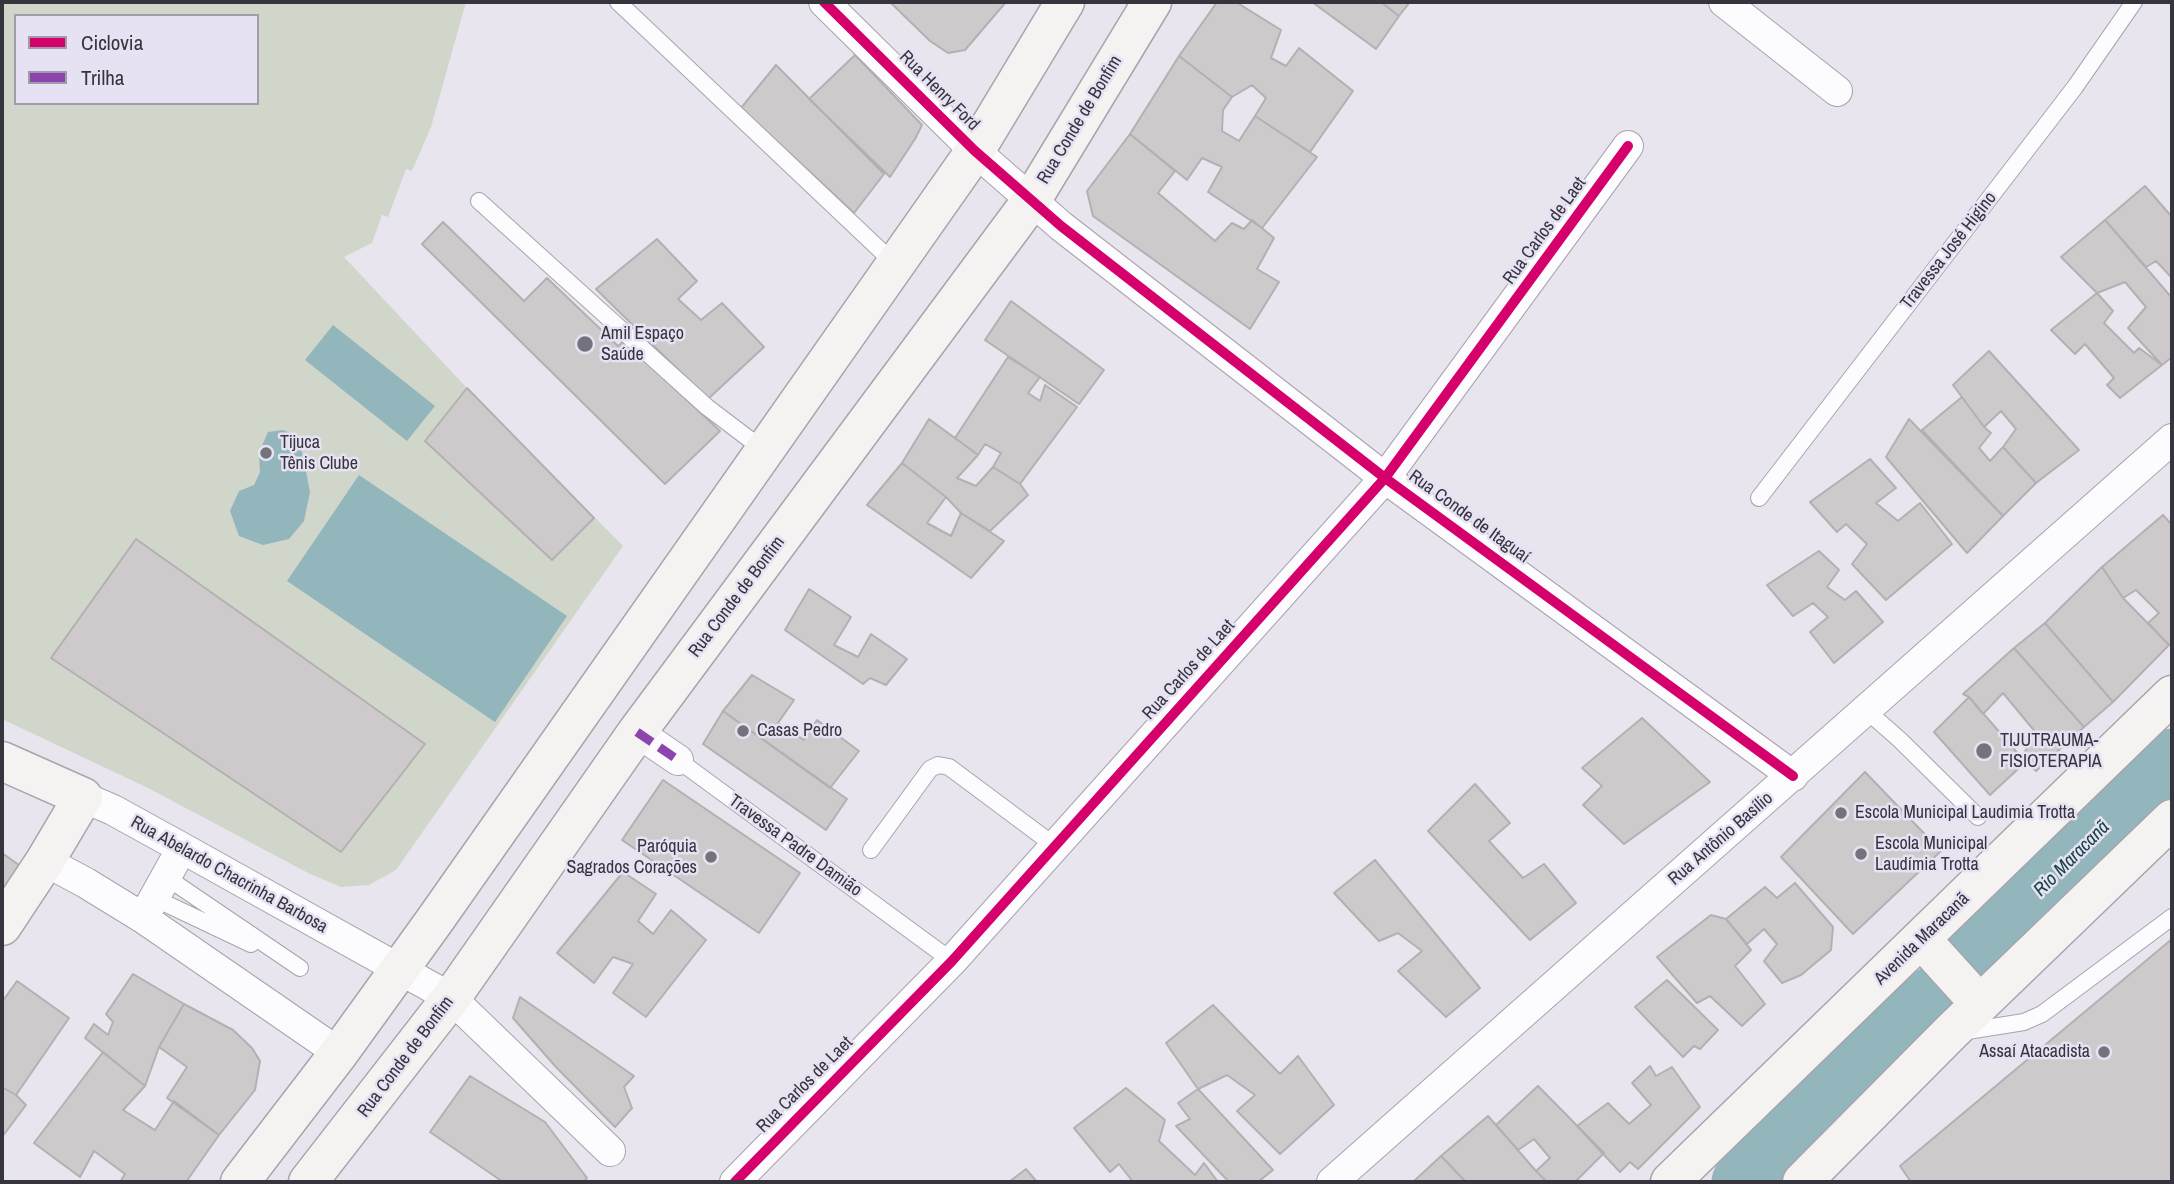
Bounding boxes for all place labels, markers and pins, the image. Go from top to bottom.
place label: Amil Espaço Saúde [601,323,684,366]
marker: Amil Espaço Saúde [575,334,595,354]
place label: Tijuca Tênis Clube [280,432,358,474]
marker: Tijuca Tênis Clube [258,445,274,461]
place label: Casas Pedro [757,720,842,742]
marker: Casas Pedro [735,723,751,739]
place label: TIJUTRAUMA- FISIOTERAPIA [2000,730,2102,772]
marker: TIJUTRAUMA- FISIOTERAPIA [1974,741,1994,761]
place label: Escola Municipal Laudimia Trotta [1855,802,2075,824]
marker: Escola Municipal Laudimia Trotta [1833,805,1849,821]
place label: Escola Municipal Laudímia Trotta [1875,833,1987,876]
place label: Paróquia Sagrados Corações [567,836,697,878]
marker: Escola Municipal Laudímia Trotta [1853,846,1869,862]
marker: Paróquia Sagrados Corações [703,849,719,865]
place label: Assaí Atacadista [1979,1041,2090,1063]
marker: Assaí Atacadista [2096,1044,2112,1060]

